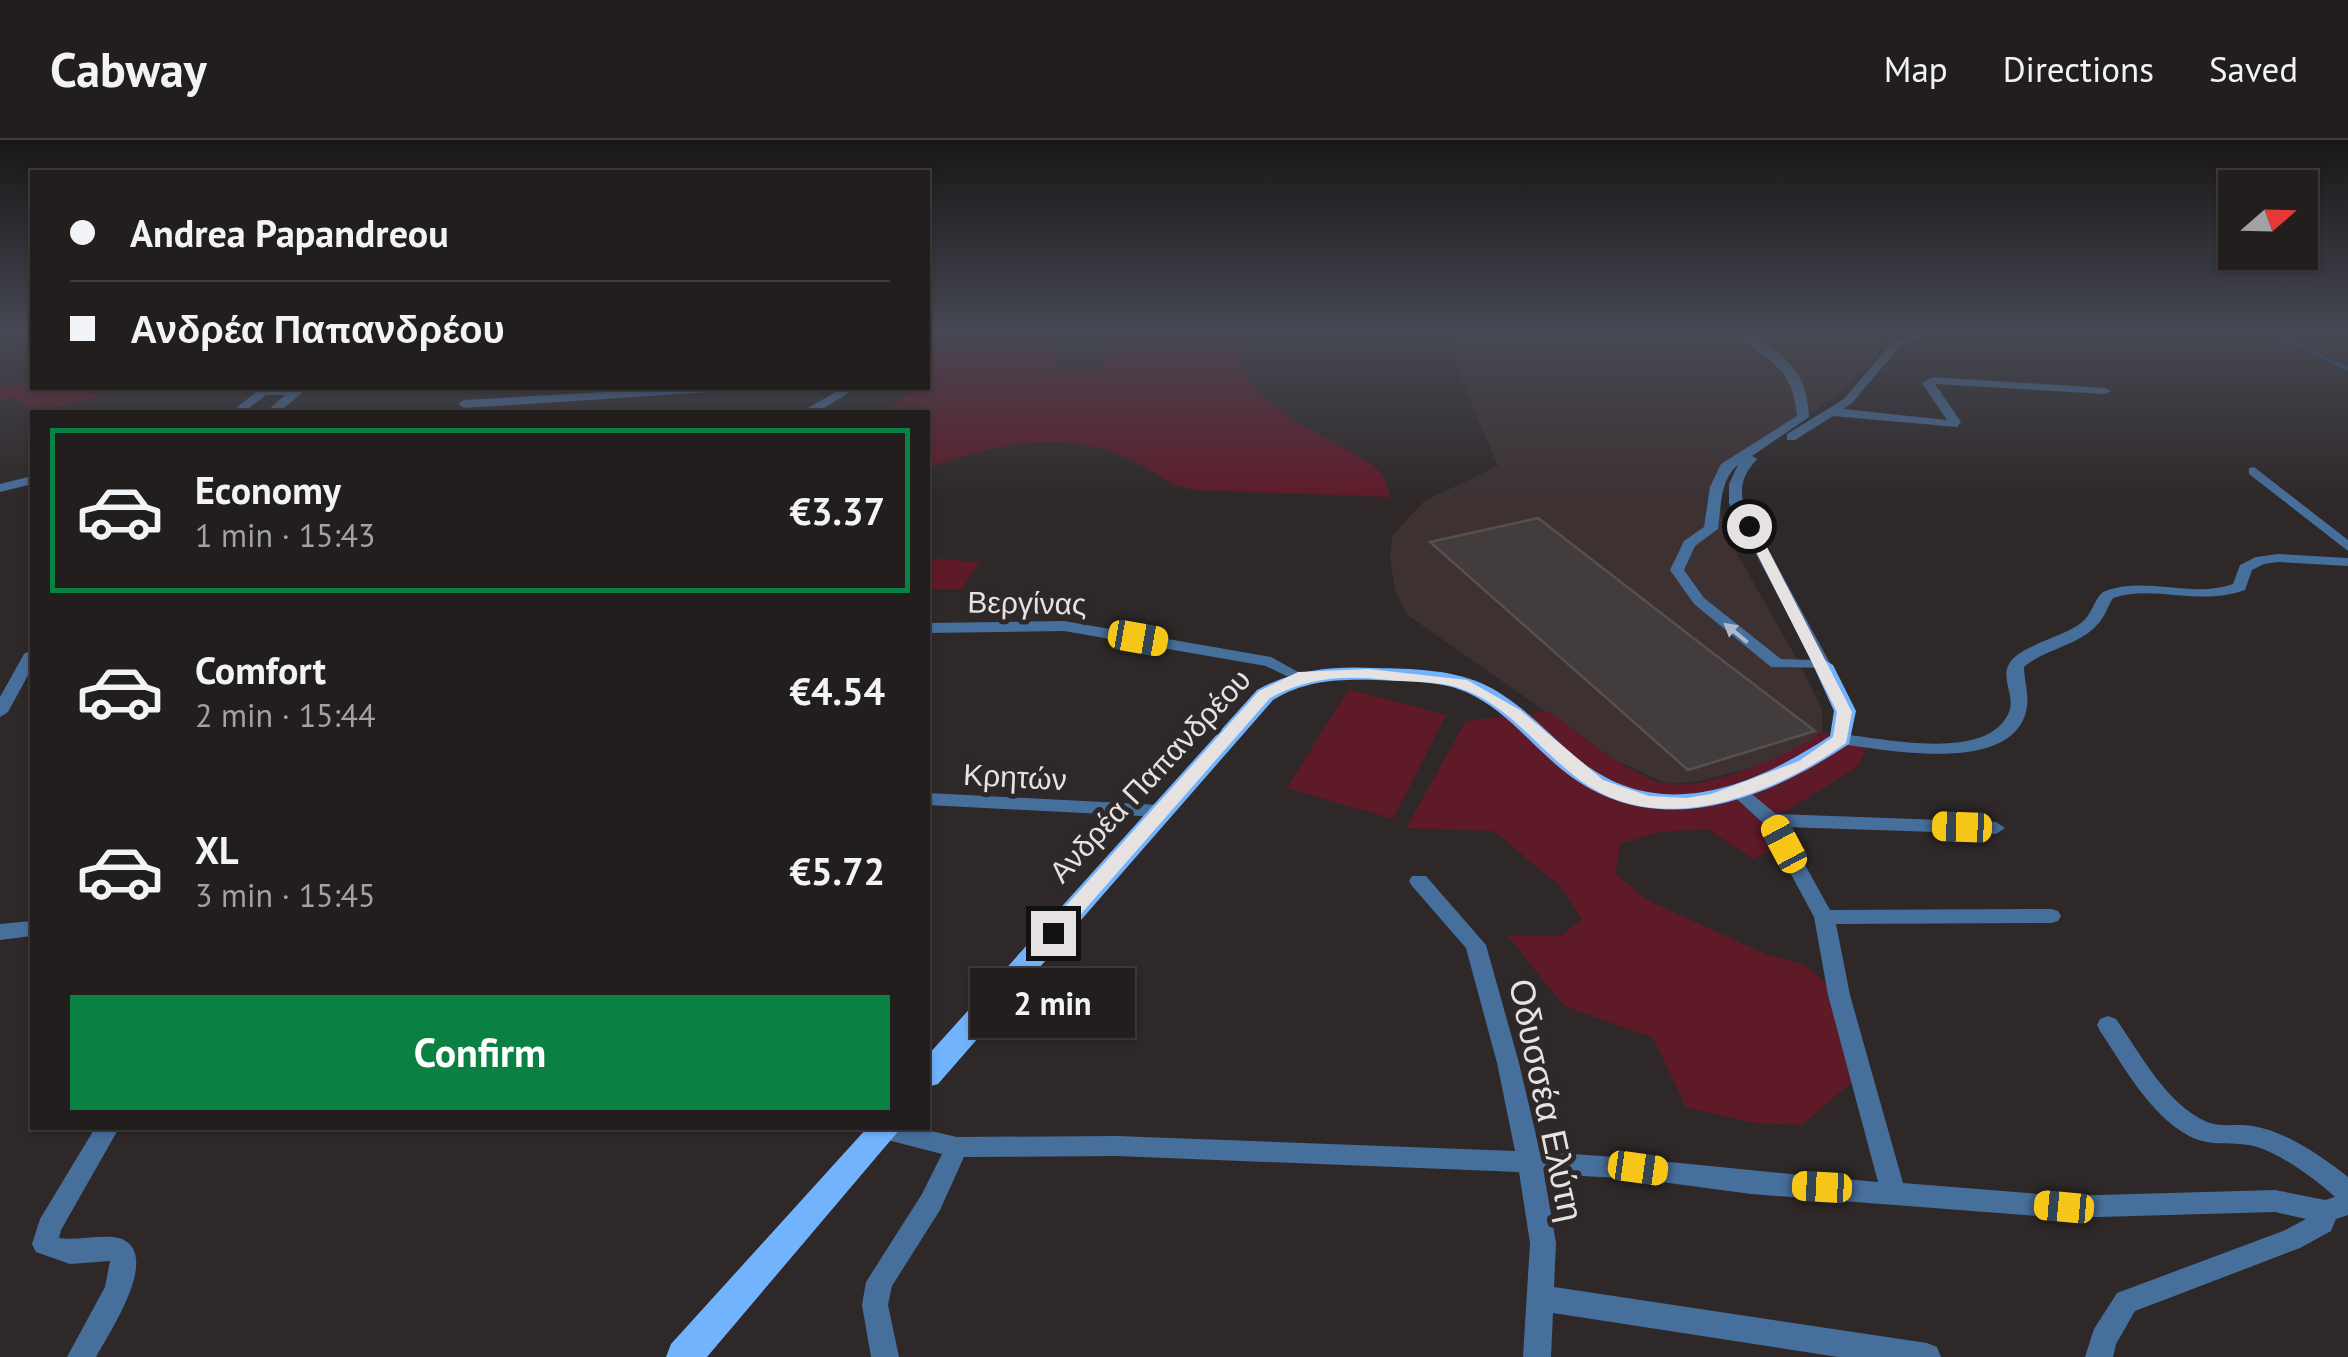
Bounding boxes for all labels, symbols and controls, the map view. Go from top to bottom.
text: Cabway [50,38,207,100]
text: Map [1884,46,1948,92]
text: Directions [2003,46,2154,92]
text: Saved [2209,46,2298,92]
north arrow [2218,170,2318,270]
map controls [2218,170,2318,270]
text: Andrea Papandreou [130,208,449,257]
text: Ανδρέα Παπανδρέου [130,304,505,353]
text: Economy [195,465,341,514]
icon: car [75,466,165,556]
text: €3.37 [789,486,885,535]
route start [1727,504,1772,549]
text: 1 min · 15:43 [195,514,375,556]
street label: Βεργίνας [967,581,1087,623]
car [1106,618,1170,658]
one-way arrow [1724,623,1749,644]
text: Comfort [195,645,326,694]
icon: car [75,646,165,736]
street label: Ανδρέα Παπανδρέου [1040,660,1258,890]
text: €4.54 [789,666,885,715]
text: 2 min · 15:44 [195,694,375,736]
street label: Κρητών [962,754,1068,798]
car [1757,810,1811,878]
car [1931,811,1993,843]
text: XL [195,825,239,874]
icon: car [75,826,165,916]
text: €5.72 [789,846,885,895]
text: 3 min · 15:45 [195,874,375,916]
route end [1031,911,1076,956]
callout: 2 min [970,968,1136,1038]
street label: Οδυσσέα Ελύτη [1499,975,1595,1225]
text: 2 min [1013,982,1092,1024]
button: Confirm [70,995,890,1110]
car [1606,1149,1670,1187]
car [1791,1170,1853,1204]
car [2033,1189,2095,1225]

